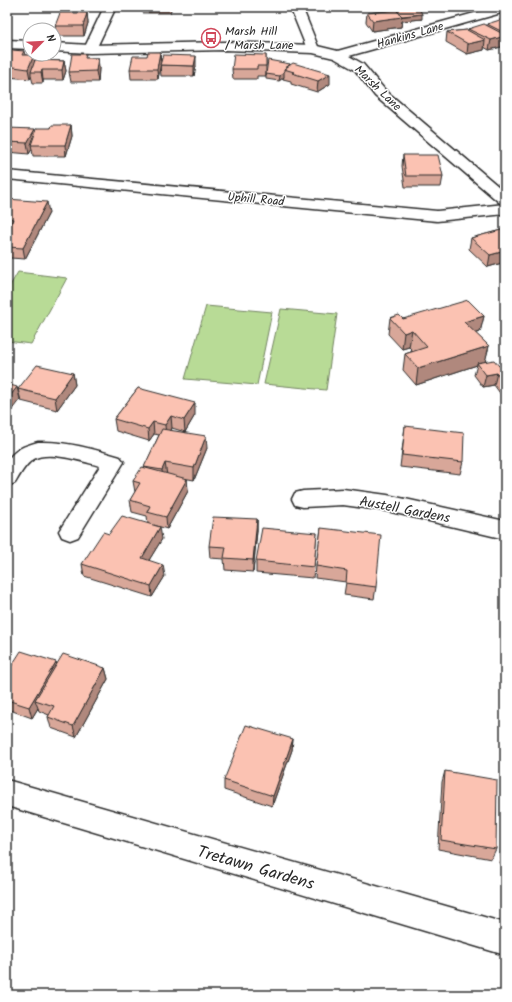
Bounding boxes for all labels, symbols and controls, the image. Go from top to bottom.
street label: Hankins Lane [374,17,446,54]
north arrow [22,22,62,62]
place label: Marsh Hill / Marsh Lane [225,22,294,55]
bus stop icon: Marsh Hill / Marsh Lane [200,27,222,49]
text: N [41,32,60,45]
street label: Marsh Lane [350,61,406,116]
street label: Uphill Road [227,188,286,212]
street label: Austell Gardens [358,490,452,530]
street label: Tretawn Gardens [194,839,317,898]

